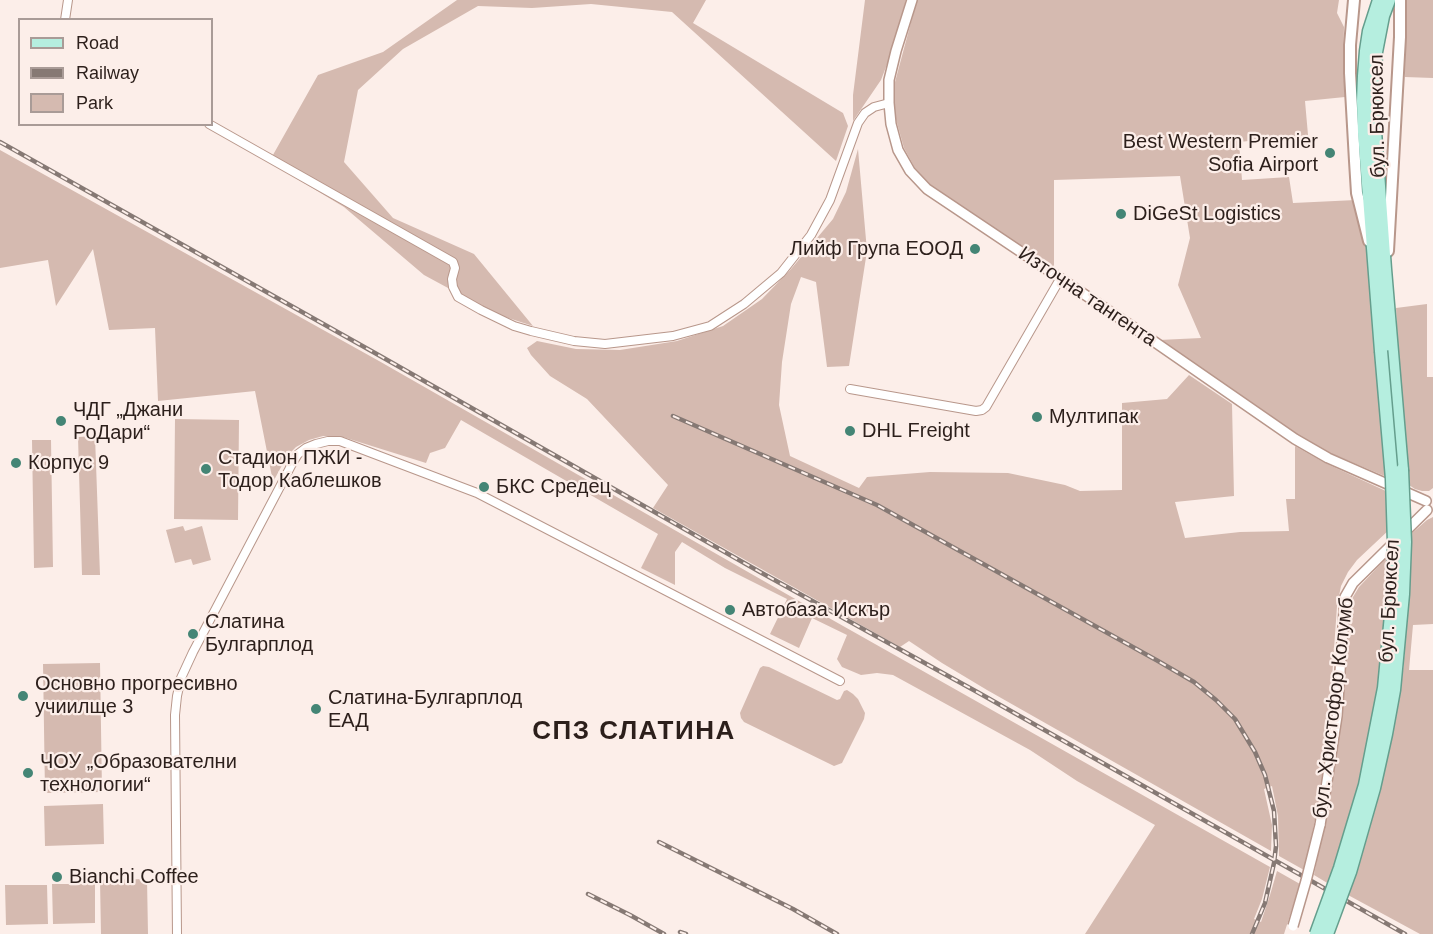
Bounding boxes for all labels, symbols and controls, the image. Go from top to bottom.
legend [18,18,213,126]
text: Road [76,33,119,53]
street label: бул. Брюксел [1365,54,1391,178]
text: Railway [76,63,139,83]
text: Park [76,93,113,113]
place label: Best Western Premier Sofia Airport [1123,130,1318,177]
marker: Best Western Premier Sofia Airport [1323,146,1337,160]
place label: DiGeSt Logistics [1133,202,1281,226]
marker: DiGeSt Logistics [1114,207,1128,221]
place label: Лийф Група ЕООД [790,237,963,261]
marker: Лийф Група ЕООД [968,242,982,256]
street label: Източна тангента [1013,242,1161,352]
place label: ЧДГ „Джани РоДари“ [73,398,183,445]
place label: Мултипак [1049,405,1138,429]
marker: Мултипак [1030,410,1044,424]
marker: ЧДГ „Джани РоДари“ [54,414,68,428]
place label: DHL Freight [862,419,970,443]
marker: DHL Freight [843,424,857,438]
place label: Стадион ПЖИ - Тодор Каблешков [218,446,382,493]
place label: Корпус 9 [28,451,109,475]
marker: Корпус 9 [9,456,23,470]
marker: Стадион ПЖИ - Тодор Каблешков [199,462,213,476]
place label: БКС Средец [496,475,611,499]
marker: БКС Средец [477,480,491,494]
street label: бул. Брюксел [1375,539,1405,663]
street label: бул. Христофор Колумб [1309,596,1359,820]
place label: Автобаза Искър [742,598,890,622]
marker: Автобаза Искър [723,603,737,617]
place label: Слатина Булгарплод [205,610,313,657]
marker: Слатина Булгарплод [186,627,200,641]
place label: Основно прогресивно учиилще 3 [35,672,238,719]
place label: Слатина-Булгарплод ЕАД [328,686,522,733]
marker: Основно прогресивно учиилще 3 [16,689,30,703]
marker: Слатина-Булгарплод ЕАД [309,702,323,716]
district label: СПЗ СЛАТИНА [532,716,736,748]
place label: ЧОУ „Образователни технологии“ [40,750,237,797]
marker: ЧОУ „Образователни технологии“ [21,766,35,780]
place label: Bianchi Coffee [69,865,199,889]
marker: Bianchi Coffee [50,870,64,884]

